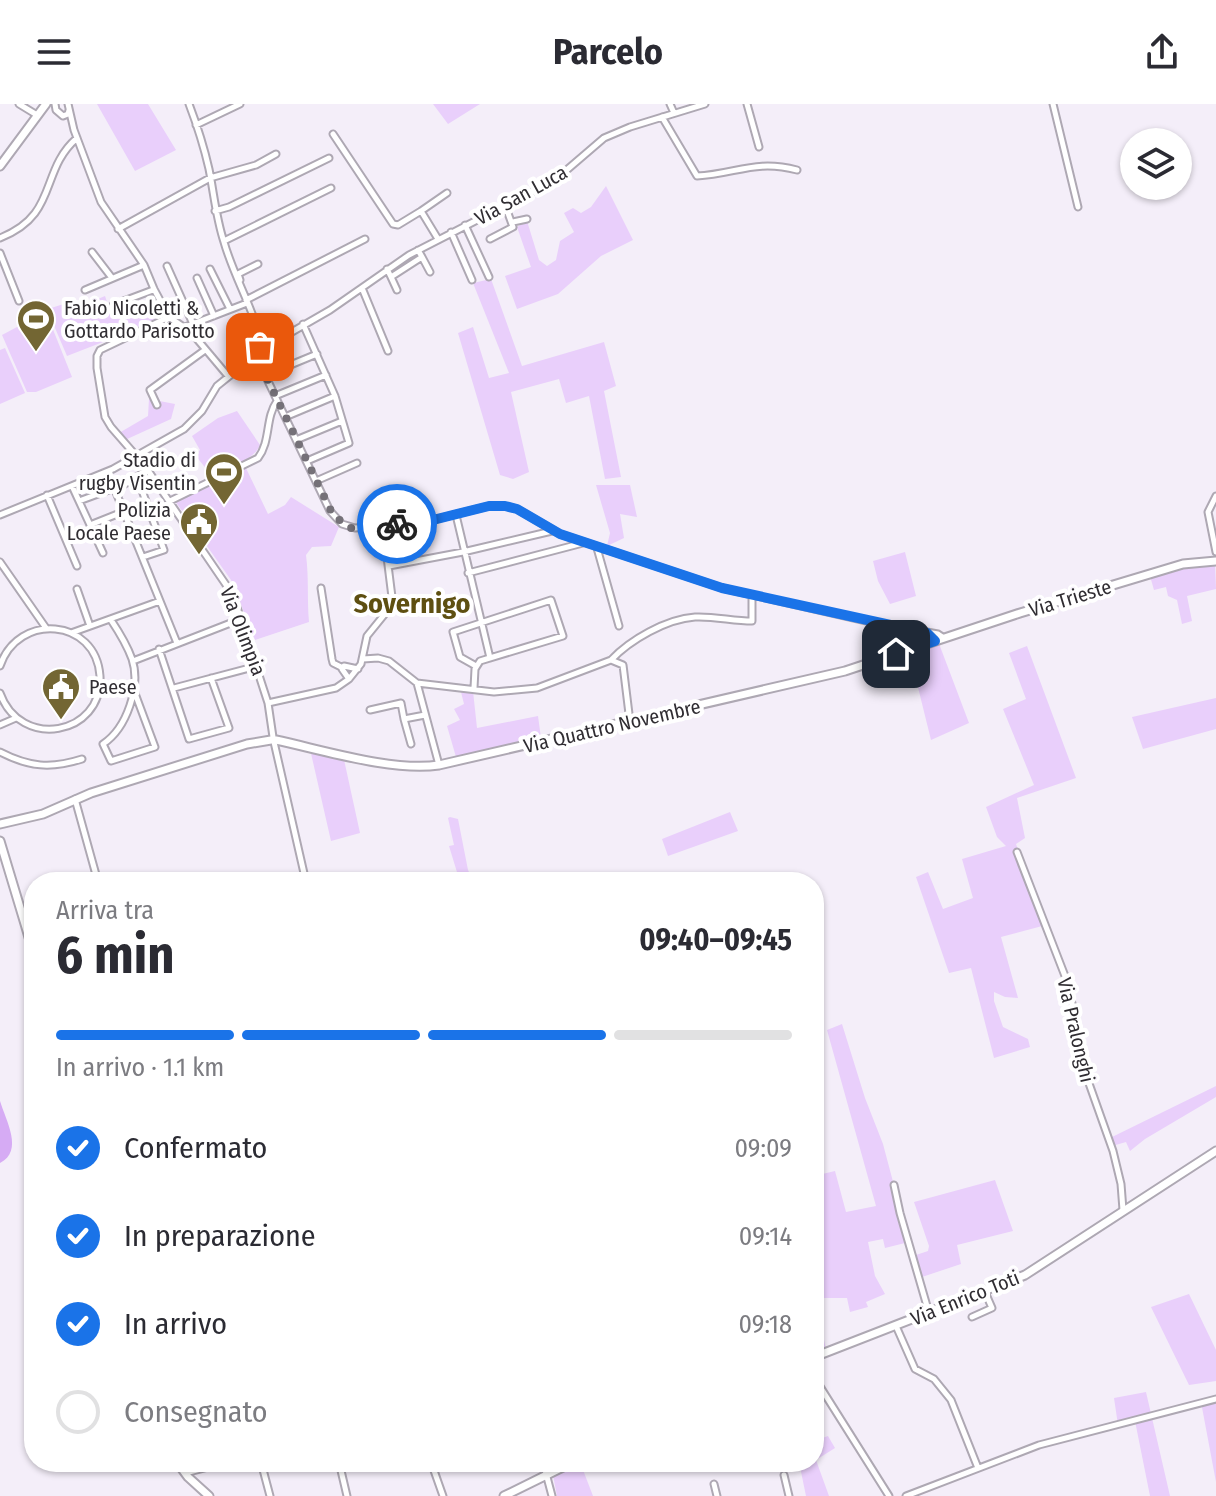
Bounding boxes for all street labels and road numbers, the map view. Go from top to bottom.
street label: Via San Luca [471,160,571,230]
street label: Via Trieste [1026,574,1114,622]
street label: Via Olimpia [215,583,271,679]
street label: Via Quattro Novembre [521,694,703,758]
street label: Via Pralonghi [1052,975,1100,1085]
street label: Via Enrico Toti [907,1265,1023,1331]

